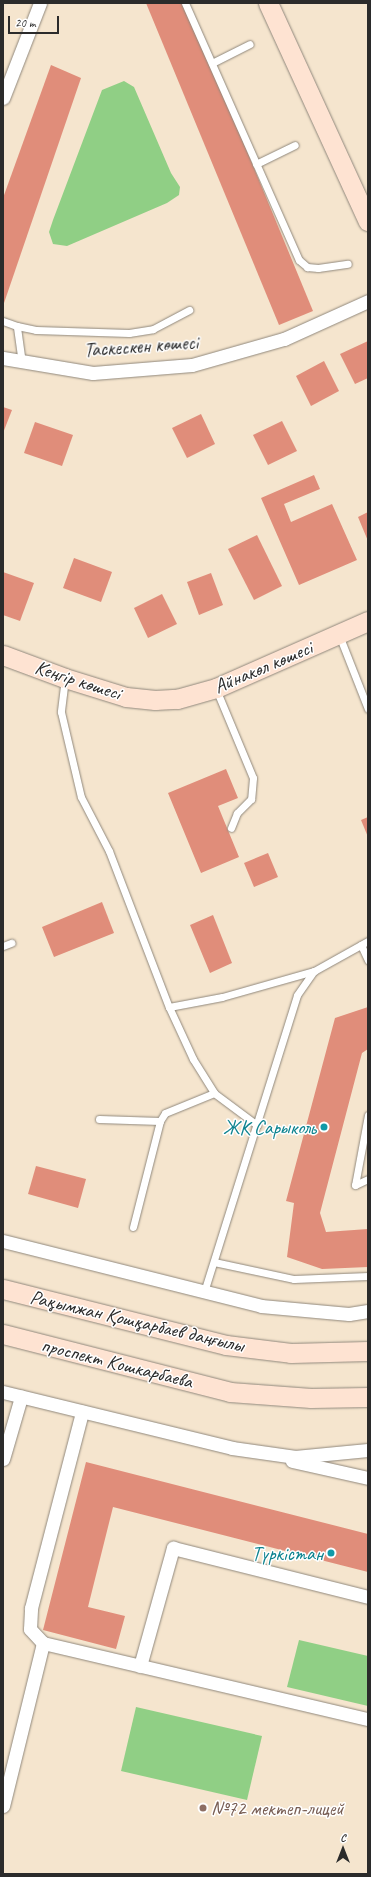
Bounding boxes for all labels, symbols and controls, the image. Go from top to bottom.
scale bar [10,8,61,34]
text: 20 m [15,15,35,31]
street label: Таскескен көшесі [83,330,199,362]
street label: Айнакөл көшесі [210,636,316,698]
street label: Кеңгір көшесі [32,655,124,705]
place label: ЖК Сарыколь [223,1115,316,1139]
marker: ЖК Сарыколь [319,1122,329,1132]
street label: Рақымжан Қошқарбаев даңғылы [28,1285,246,1357]
street label: проспект Кошкарбаева [40,1333,194,1393]
place label: Түркістан [251,1541,323,1565]
marker: Түркістан [326,1548,336,1558]
place label: №72 мектеп-лицей [211,1796,344,1820]
marker: №72 мектеп-лицей [198,1803,208,1813]
north arrow [323,1829,363,1869]
text: С [340,1830,346,1844]

